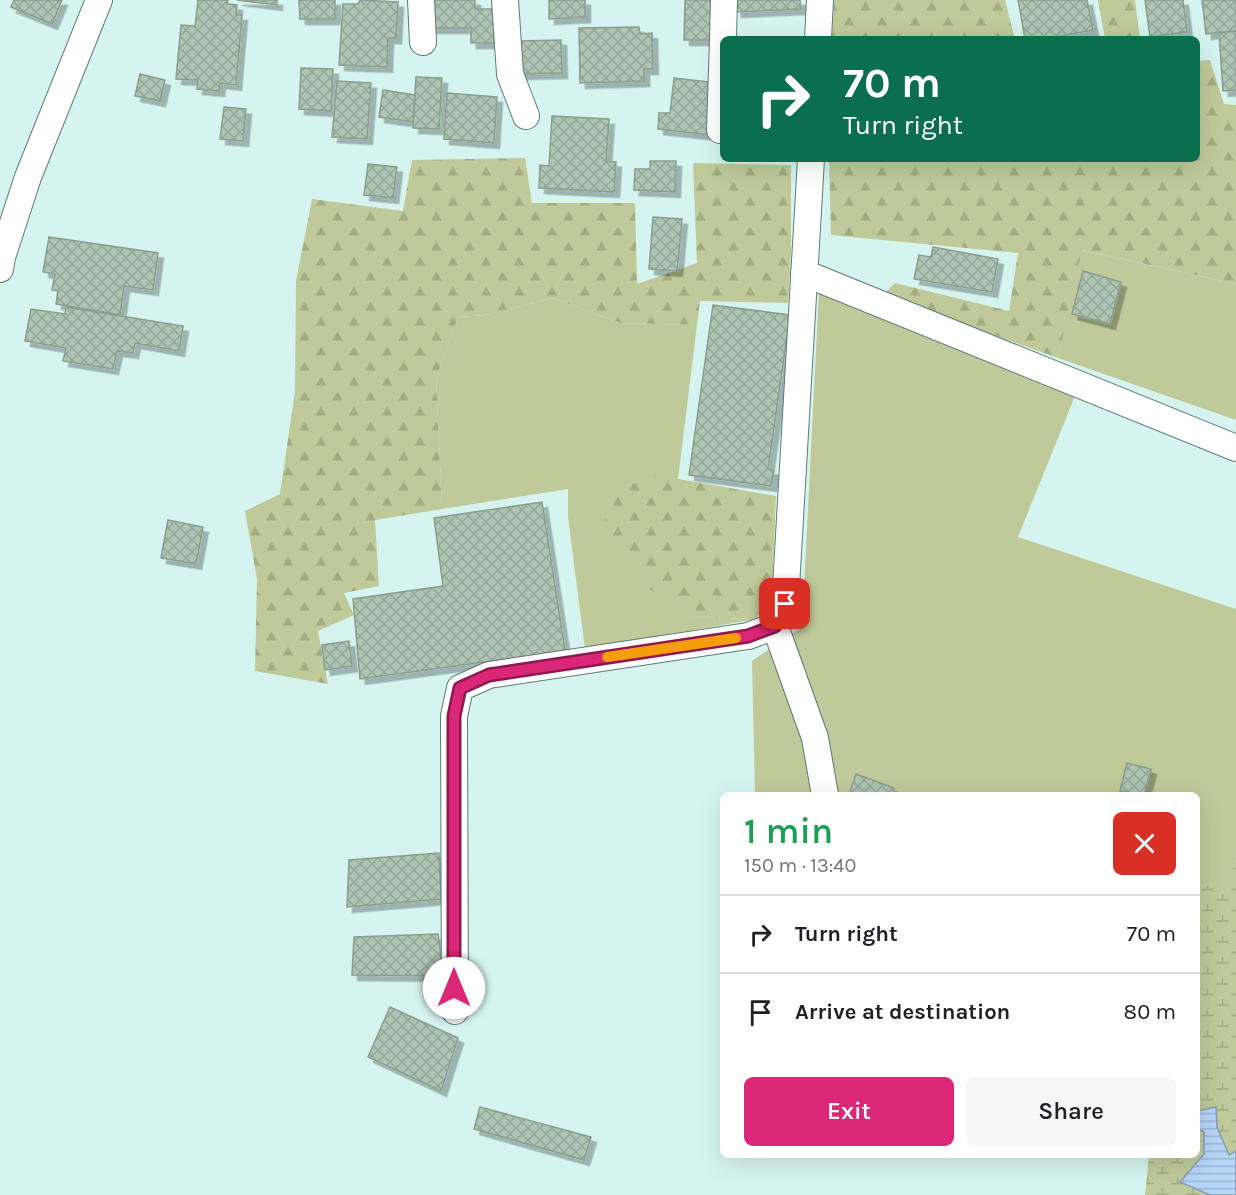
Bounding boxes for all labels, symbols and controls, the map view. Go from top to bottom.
text: 70 m [843,58,941,108]
icon: right [744,60,822,138]
text: Turn right [843,109,963,141]
pin [759,578,810,629]
icon: arrive [768,587,801,620]
text: 1 min [744,810,833,852]
button: close [1113,812,1176,875]
text: 150 m · 13:40 [744,854,856,877]
icon: right [744,918,777,951]
text: Turn right [795,921,898,947]
text: 70 m [1127,921,1176,947]
position arrow [422,956,486,1020]
icon: arrive [744,996,777,1029]
text: Arrive at destination [795,999,1010,1025]
text: 80 m [1124,999,1176,1025]
button: Exit [744,1077,954,1146]
button: Share [966,1077,1176,1146]

